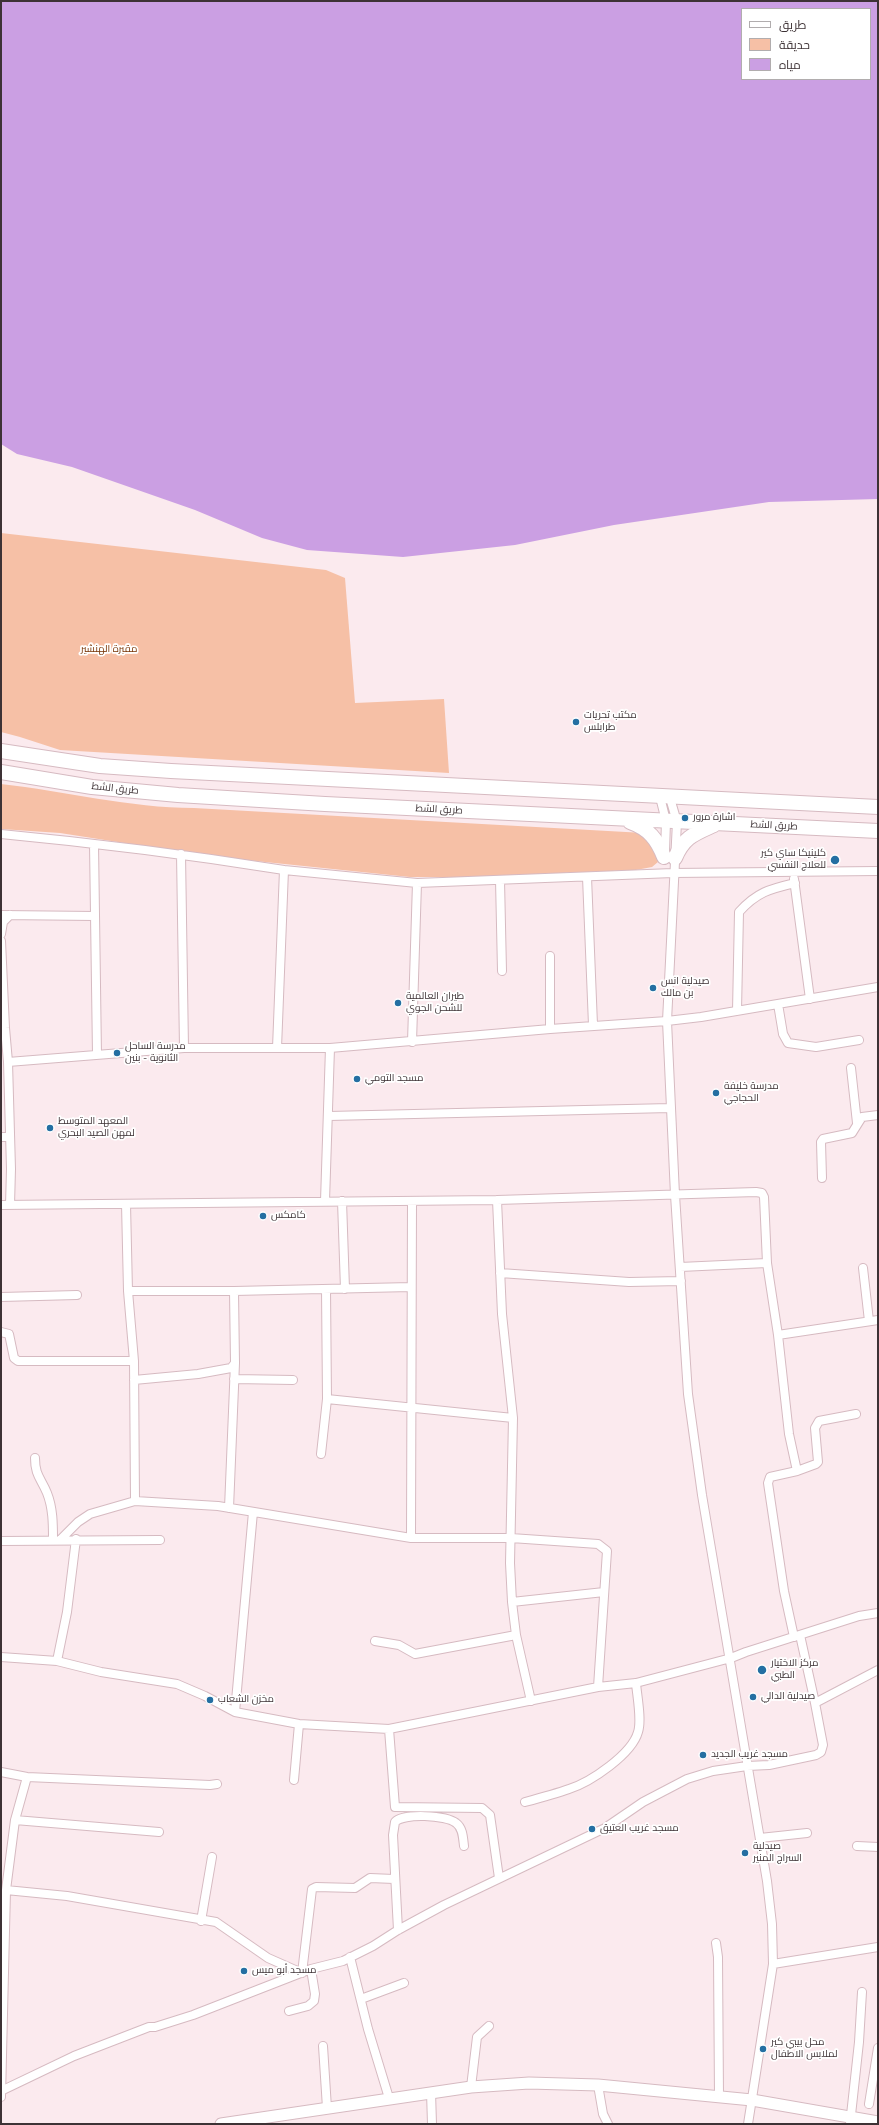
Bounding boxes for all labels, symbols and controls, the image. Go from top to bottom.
legend [741,8,871,80]
text: طريق [779,17,806,33]
text: حديقة [779,37,810,53]
text: مياه [779,57,801,73]
park label: مقبرة الهنشير [81,644,137,656]
place label: مكتب تحريات طرابلس [584,710,637,734]
marker: مكتب تحريات طرابلس [571,717,581,727]
street label: طريق الشط [91,781,139,797]
street label: طريق الشط [415,803,463,817]
place label: اشارة مرور [693,812,735,824]
marker: اشارة مرور [680,813,690,823]
street label: طريق الشط [750,819,798,833]
place label: كلينيكا ساي كير للعلاج النفسي [761,848,826,872]
marker: كلينيكا ساي كير للعلاج النفسي [829,854,841,866]
place label: صيدلية انس بن مالك [661,976,709,1000]
marker: صيدلية انس بن مالك [648,983,658,993]
place label: طيران العالمية للشحن الجوي [406,991,464,1014]
marker: طيران العالمية للشحن الجوي [393,998,403,1008]
place label: مدرسة الساحل الثانوية - بنين [125,1041,186,1064]
marker: مدرسة الساحل الثانوية - بنين [112,1048,122,1058]
place label: مسجد التومي [365,1073,423,1085]
marker: مسجد التومي [352,1074,362,1084]
place label: مدرسة خليفة الحجاجي [724,1081,779,1104]
marker: مدرسة خليفة الحجاجي [711,1088,721,1098]
place label: المعهد المتوسط لمهن الصيد البحري [58,1116,135,1140]
marker: المعهد المتوسط لمهن الصيد البحري [45,1123,55,1133]
place label: كامكس [271,1210,306,1222]
marker: كامكس [258,1211,268,1221]
place label: مركز الاختيار الطبي [771,1658,818,1682]
marker: مركز الاختيار الطبي [756,1664,768,1676]
place label: صيدلية الدالي [761,1691,815,1703]
marker: صيدلية الدالي [748,1692,758,1702]
place label: مخزن الشعاب [218,1694,274,1706]
marker: مخزن الشعاب [205,1695,215,1705]
place label: مسجد غريب الجديد [711,1749,788,1761]
marker: مسجد غريب الجديد [698,1750,708,1760]
place label: مسجد غريب العتيق [600,1823,679,1835]
marker: مسجد غريب العتيق [587,1824,597,1834]
place label: صيدلية السراج المنير [753,1841,802,1864]
marker: صيدلية السراج المنير [740,1848,750,1858]
place label: مسجد أبو ميس [252,1965,317,1977]
marker: مسجد أبو ميس [239,1966,249,1976]
place label: محل بيبي كير لملابس الاطفال [771,2037,837,2060]
marker: محل بيبي كير لملابس الاطفال [758,2044,768,2054]

